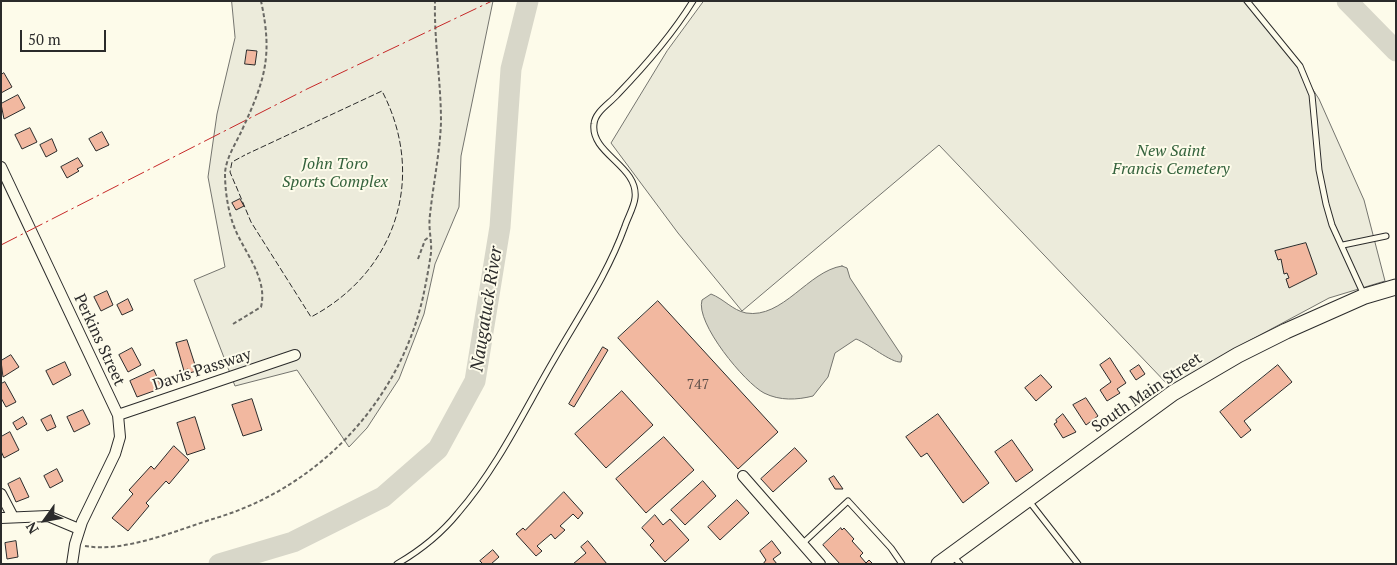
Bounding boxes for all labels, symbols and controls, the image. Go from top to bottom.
scale bar [22,20,109,52]
text: 50 m [28,29,61,49]
park label: New Saint Francis Cemetery [1112,141,1230,179]
park label: John Toro Sports Complex [282,154,388,192]
water label: Naugatuck River [466,245,508,373]
street label: Perkins Street [69,291,129,389]
street label: Davis Passway [150,345,254,395]
street label: South Main Street [1088,349,1206,437]
house number: 747 [687,377,709,393]
north arrow [20,495,70,545]
text: N [21,519,43,538]

